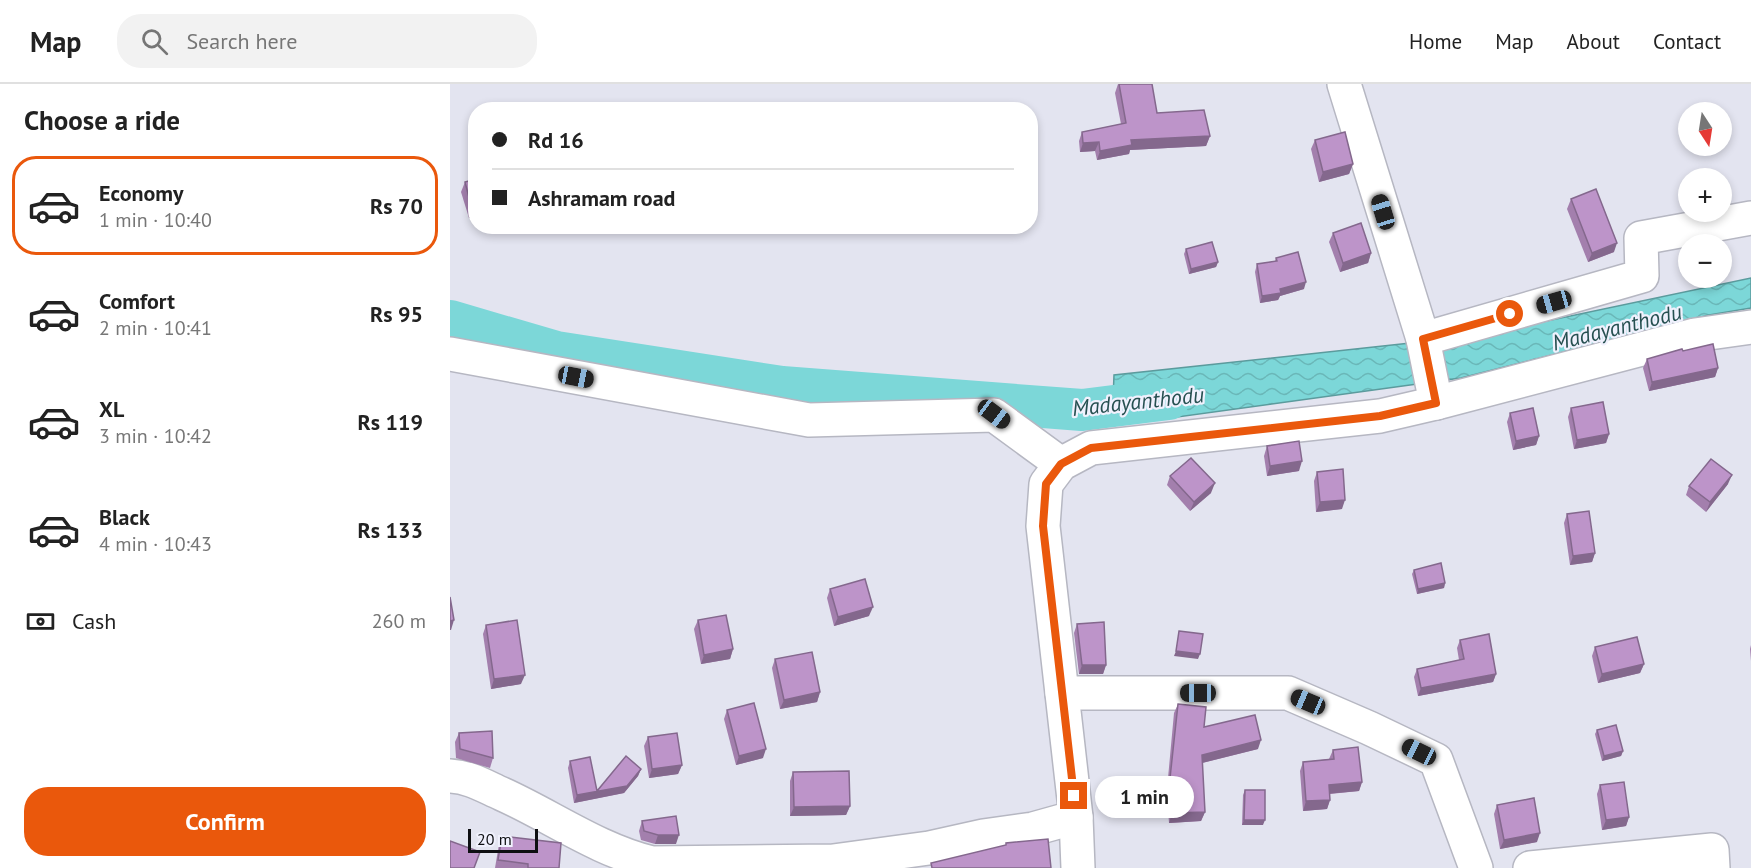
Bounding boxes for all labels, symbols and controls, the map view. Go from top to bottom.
search box [117,14,537,68]
text: Map [30,23,81,60]
icon: search [138,25,171,58]
text: Search here [186,27,297,55]
text: Home [1409,28,1462,55]
text: Map [1495,28,1534,55]
text: About [1567,28,1620,55]
text: Contact [1653,28,1721,55]
north arrow [1678,102,1732,156]
map controls [1678,102,1732,288]
text: Choose a ride [24,103,180,137]
text: Rd 16 [528,126,584,154]
button: + [1678,168,1732,222]
icon: car [27,179,81,233]
text: Economy [99,179,183,207]
text: Ashramam road [528,184,675,212]
text: Rs 70 [370,192,423,220]
car [1369,192,1397,232]
text: 1 min · 10:40 [99,207,212,233]
button: − [1678,234,1732,288]
icon: car [27,287,81,341]
text: Comfort [99,287,175,315]
car [1534,288,1574,316]
water label: Madayanthodu [1549,297,1685,357]
text: Rs 95 [370,300,423,328]
route start [1496,300,1523,327]
text: 2 min · 10:41 [99,315,212,341]
car [557,365,595,389]
water label: Madayanthodu [1071,380,1205,422]
icon: car [27,395,81,449]
text: XL [99,395,124,423]
car [974,396,1014,432]
text: Rs 119 [357,408,423,436]
text: 3 min · 10:42 [99,423,212,449]
icon: car [27,503,81,557]
text: Black [99,503,150,531]
text: Rs 133 [357,516,423,544]
text: 4 min · 10:43 [99,531,212,557]
icon: cash [24,605,57,638]
text: Cash [72,607,116,635]
text: 260 m [372,608,426,634]
car [1180,684,1216,702]
car [1288,687,1328,717]
car [1399,736,1439,768]
callout: 1 min [1095,775,1194,817]
route end [1060,782,1087,809]
text: 1 min [1120,784,1169,810]
button: Confirm [24,787,426,856]
scale bar [468,826,538,854]
text: 20 m [477,829,512,849]

